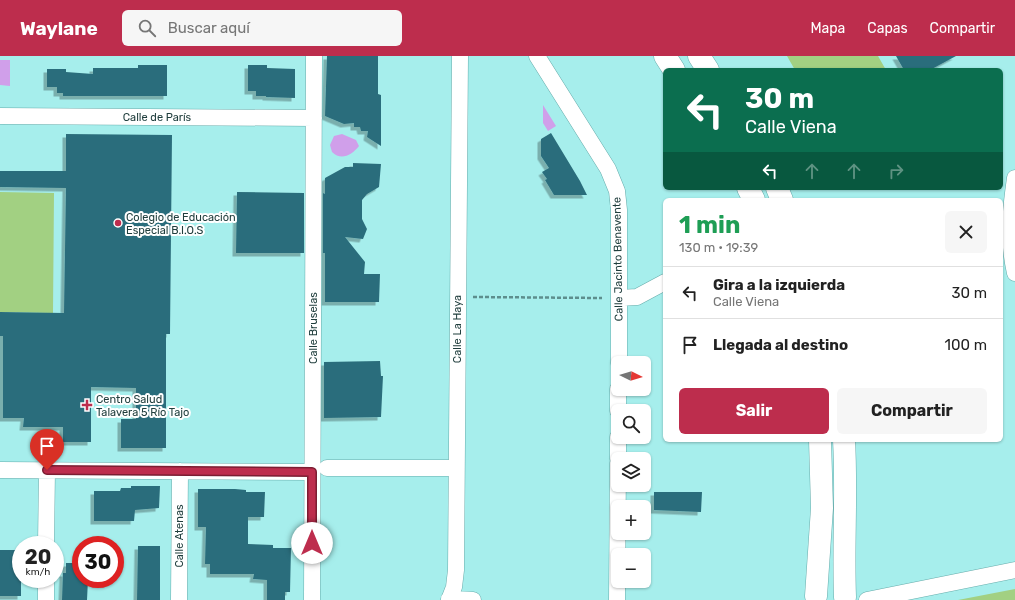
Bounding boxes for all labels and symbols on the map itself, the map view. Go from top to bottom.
street label: Calle de París [123,111,192,124]
street label: Calle Jacinto Benavente [610,197,626,321]
place label: Colegio de Educación Especial B.I.O.S [126,211,236,237]
marker: Colegio de Educación Especial B.I.O.S [113,218,123,228]
street label: Calle Bruselas [307,292,320,364]
street label: Calle La Haya [451,295,464,363]
north arrow [611,356,651,396]
place label: Centro Salud Talavera 5 Río Tajo [96,393,189,419]
marker: Centro Salud Talavera 5 Río Tajo [81,399,93,411]
pin [30,429,64,470]
street label: Calle Atenas [173,504,186,568]
position arrow [291,522,333,564]
speed limit sign: 30 [72,536,124,588]

